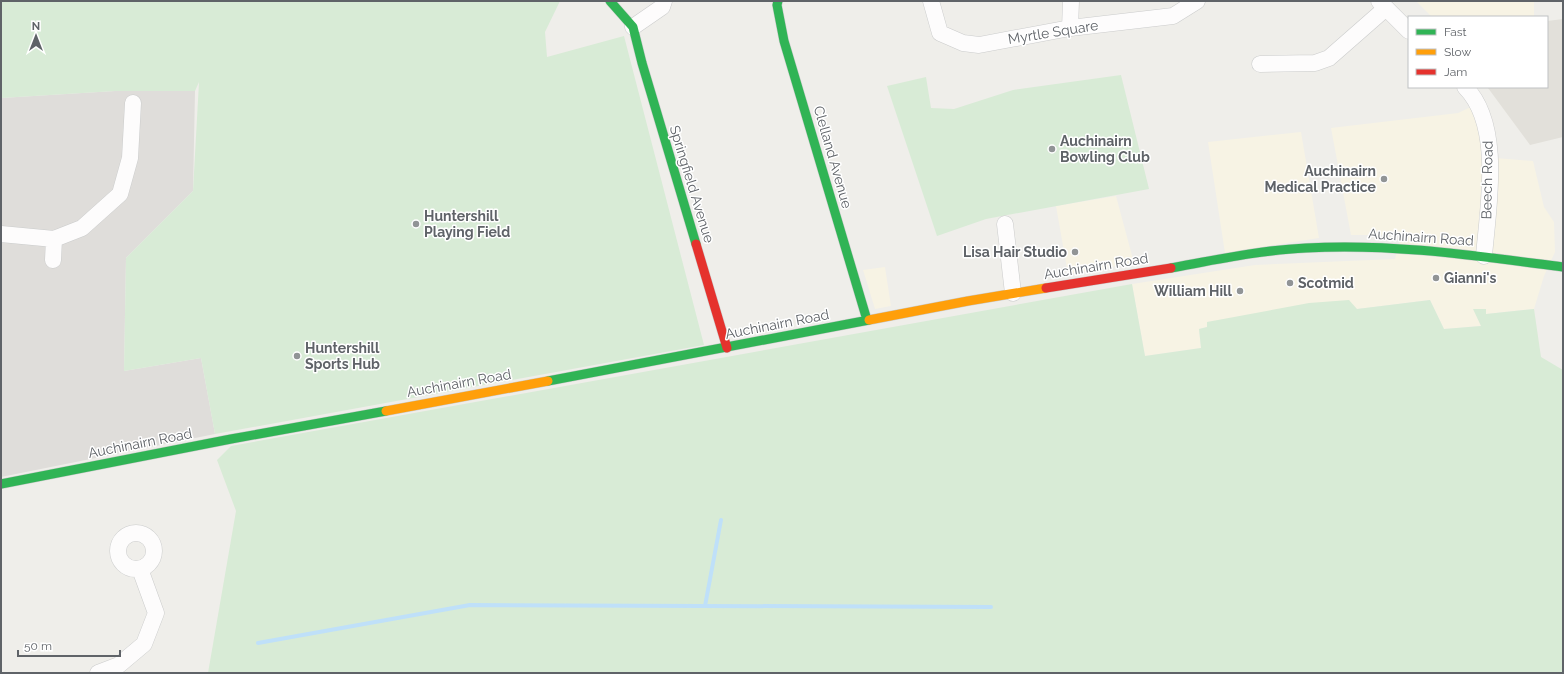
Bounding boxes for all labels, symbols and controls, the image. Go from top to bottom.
north arrow [16,16,56,56]
legend [1408,16,1548,88]
street label: Myrtle Square [1007,17,1099,47]
text: N [32,20,40,33]
text: Fast [1444,25,1467,39]
text: Slow [1444,45,1471,59]
text: Jam [1444,65,1467,79]
street label: Clelland Avenue [811,104,855,210]
street label: Springfield Avenue [667,123,717,245]
place label: Auchinairn Bowling Club [1060,133,1150,165]
street label: Beech Road [1478,140,1496,220]
marker: Auchinairn Bowling Club [1047,144,1057,154]
place label: Auchinairn Medical Practice [1264,163,1377,195]
marker: Auchinairn Medical Practice [1379,174,1389,184]
place label: Huntershill Playing Field [424,208,510,240]
marker: Huntershill Playing Field [411,219,421,229]
street label: Auchinairn Road [1368,225,1474,249]
place label: Lisa Hair Studio [963,244,1068,260]
marker: Lisa Hair Studio [1070,247,1080,257]
street label: Auchinairn Road [1043,250,1149,282]
place label: Gianni's [1444,270,1496,286]
marker: Gianni's [1431,273,1441,283]
place label: Scotmid [1298,275,1354,291]
marker: Scotmid [1285,278,1295,288]
place label: William Hill [1154,283,1233,299]
marker: William Hill [1235,286,1245,296]
street label: Auchinairn Road [724,306,830,342]
place label: Huntershill Sports Hub [305,340,380,372]
marker: Huntershill Sports Hub [292,351,302,361]
street label: Auchinairn Road [406,366,512,400]
street label: Auchinairn Road [87,425,193,461]
scale bar [18,632,120,658]
text: 50 m [24,639,52,653]

